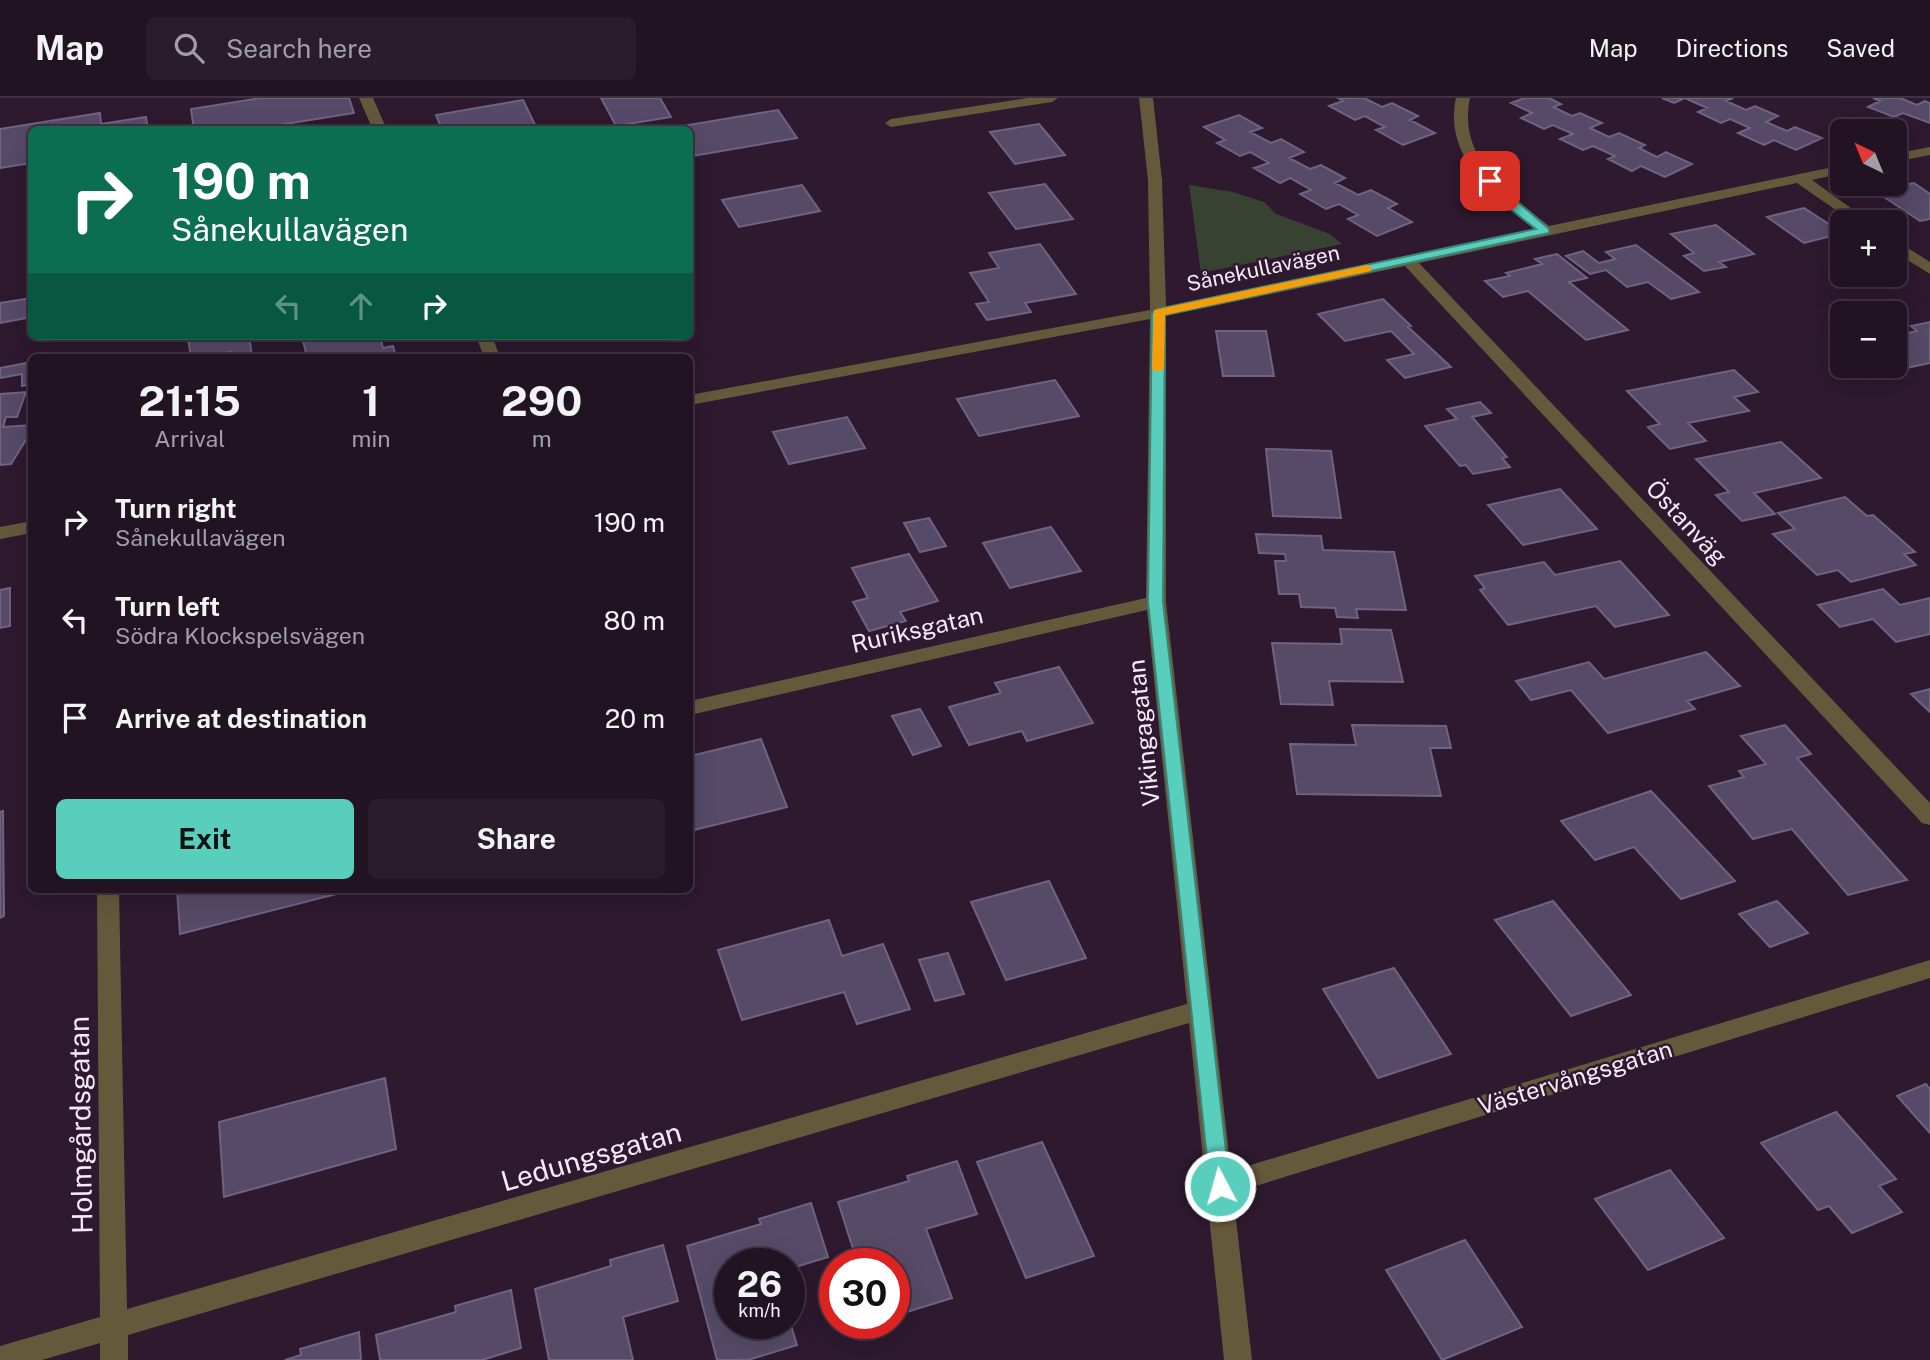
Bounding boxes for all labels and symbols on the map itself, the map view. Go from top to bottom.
north arrow [1830,119,1908,196]
pin [1460,151,1520,211]
street label: Sånekullavägen [1184,240,1342,296]
street label: Östanväg [1641,473,1734,570]
street label: Ruriksgatan [848,600,986,658]
street label: Vikingagatan [1121,658,1165,808]
street label: Holmgårdsgatan [62,1016,98,1234]
street label: Västervångsgatan [1474,1034,1676,1120]
street label: Ledungsgatan [497,1114,685,1198]
position arrow [1183,1149,1257,1223]
speed limit sign: 30 [819,1248,910,1339]

